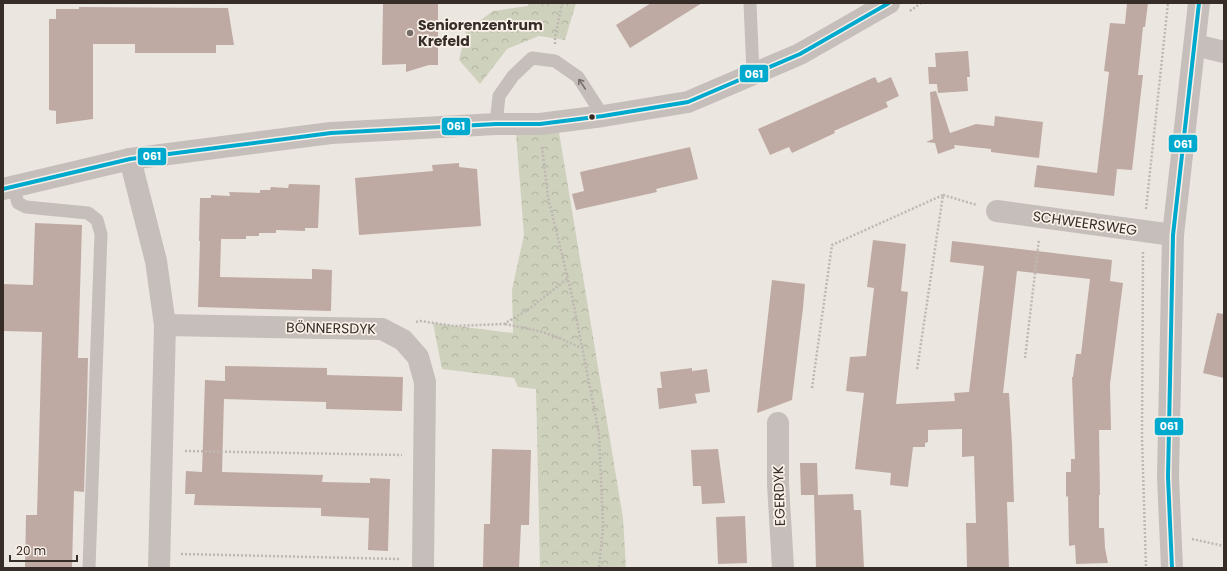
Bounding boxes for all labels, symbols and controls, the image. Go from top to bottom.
place label: Seniorenzentrum Krefeld [418,15,543,51]
marker: Seniorenzentrum Krefeld [405,28,415,38]
line badge: 061 [739,64,769,83]
text: 061 [745,66,763,82]
one-way arrow [578,79,586,90]
unlabelled marker [587,112,597,122]
line badge: 061 [441,117,471,136]
text: 061 [447,118,465,134]
line badge: 061 [1168,134,1198,153]
text: 061 [1174,136,1192,152]
line badge: 061 [137,147,167,166]
text: 061 [143,148,161,164]
street label: SCHWEERSWEG [1032,206,1139,240]
street label: BÖNNERSDYK [286,317,377,339]
line badge: 061 [1154,417,1184,436]
text: 061 [1160,418,1178,434]
street label: EGERDYK [768,465,790,526]
scale bar [10,537,77,563]
text: 20 m [16,542,46,559]

